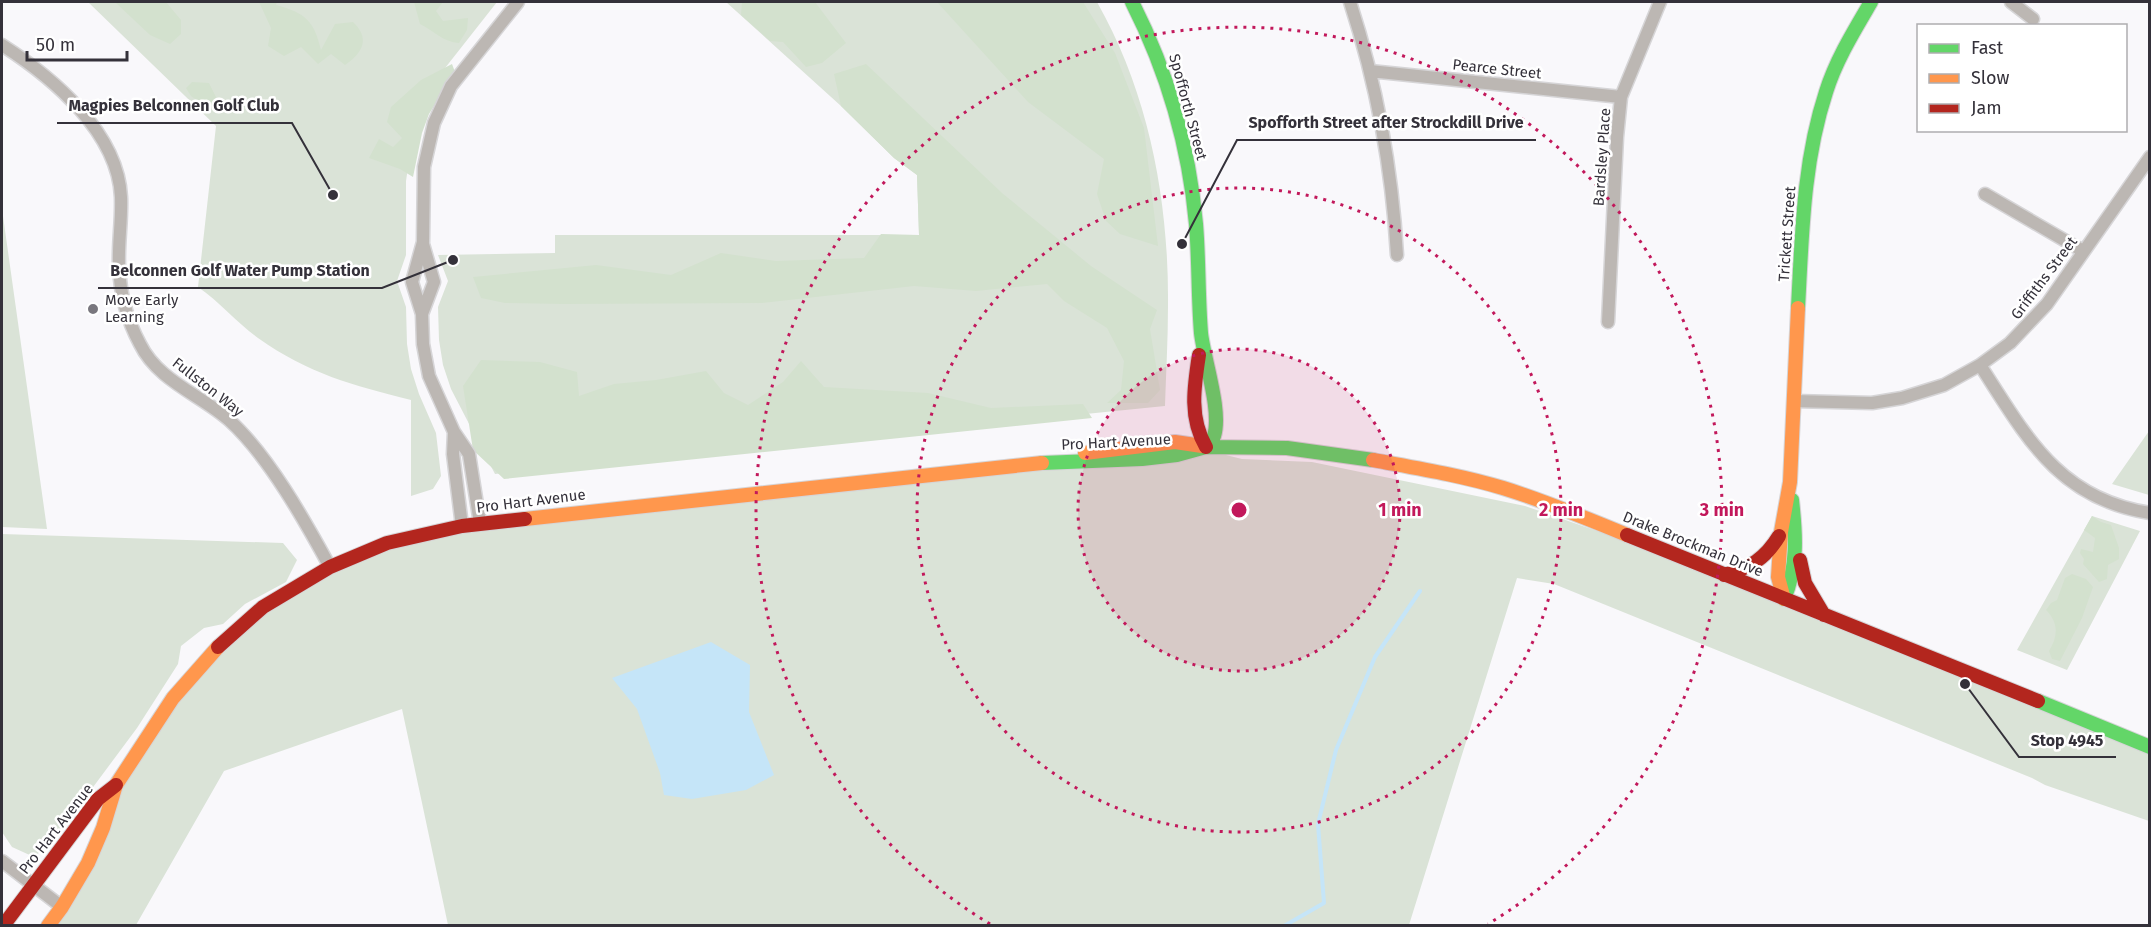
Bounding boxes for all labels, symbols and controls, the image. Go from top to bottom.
scale bar [27,24,128,62]
legend [1917,24,2127,132]
text: 50 m [36,34,75,56]
text: Fast [1971,37,2004,59]
street label: Spofforth Street [1165,52,1211,163]
street label: Pearce Street [1452,55,1543,83]
text: Slow [1971,67,2010,89]
callout: Magpies Belconnen Golf Club [57,89,292,123]
text: Magpies Belconnen Golf Club [68,96,280,115]
text: Jam [1971,97,2002,119]
callout: Spofforth Street after Strockdill Drive [1237,106,1536,140]
street label: Bardsley Place [1590,107,1614,207]
text: Spofforth Street after Strockdill Drive [1248,113,1524,132]
street label: Trickett Street [1775,185,1799,282]
street label: Griffiths Street [2007,233,2081,323]
callout: Belconnen Golf Water Pump Station [98,254,382,288]
text: Belconnen Golf Water Pump Station [110,261,370,280]
place label: Move Early Learning [105,291,179,326]
marker: Move Early Learning [86,302,100,316]
street label: Fullston Way [169,354,248,421]
street label: Pro Hart Avenue [1061,430,1171,454]
street label: Pro Hart Avenue [475,485,587,517]
text: 1 min [1378,499,1422,521]
text: 2 min [1539,499,1583,521]
text: 3 min [1699,499,1744,521]
centre of rings [1229,500,1249,520]
street label: Drake Brockman Drive [1620,508,1766,580]
callout: Stop 4945 [2019,723,2116,757]
text: Stop 4945 [2031,731,2104,750]
street label: Pro Hart Avenue [15,780,97,878]

